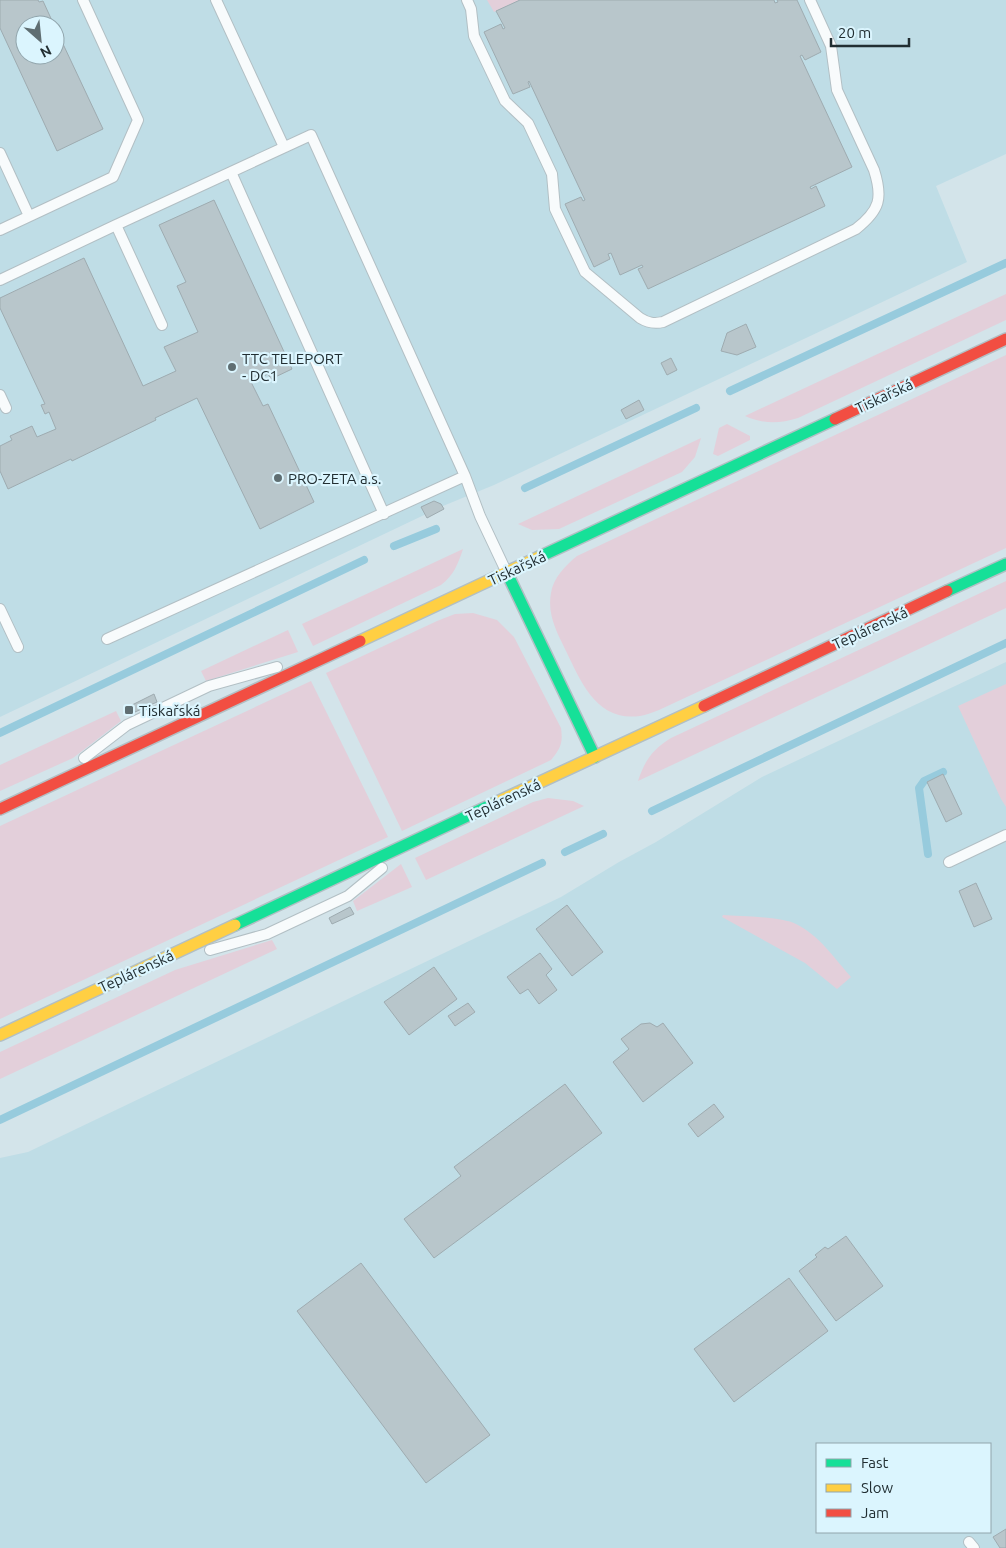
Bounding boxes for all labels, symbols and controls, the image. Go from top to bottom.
north arrow [15,15,65,65]
scale bar [831,15,908,47]
text: 20 m [838,24,871,41]
text: N [38,42,54,61]
place label: TTC TELEPORT - DC1 [242,350,343,384]
marker: TTC TELEPORT - DC1 [226,361,238,373]
street label: Tiskařská [853,375,915,417]
place label: PRO-ZETA a.s. [288,470,382,487]
marker: PRO-ZETA a.s. [272,472,284,484]
street label: Tiskařská [486,547,548,589]
street label: Teplárenská [830,603,910,653]
place label: Tiskařská [139,702,201,719]
marker: Tiskařská [123,704,135,716]
street label: Teplárenská [463,775,543,825]
street label: Teplárenská [96,946,176,996]
legend [816,1443,991,1533]
text: Fast [861,1454,889,1471]
text: Slow [861,1479,894,1496]
text: Jam [861,1504,889,1521]

